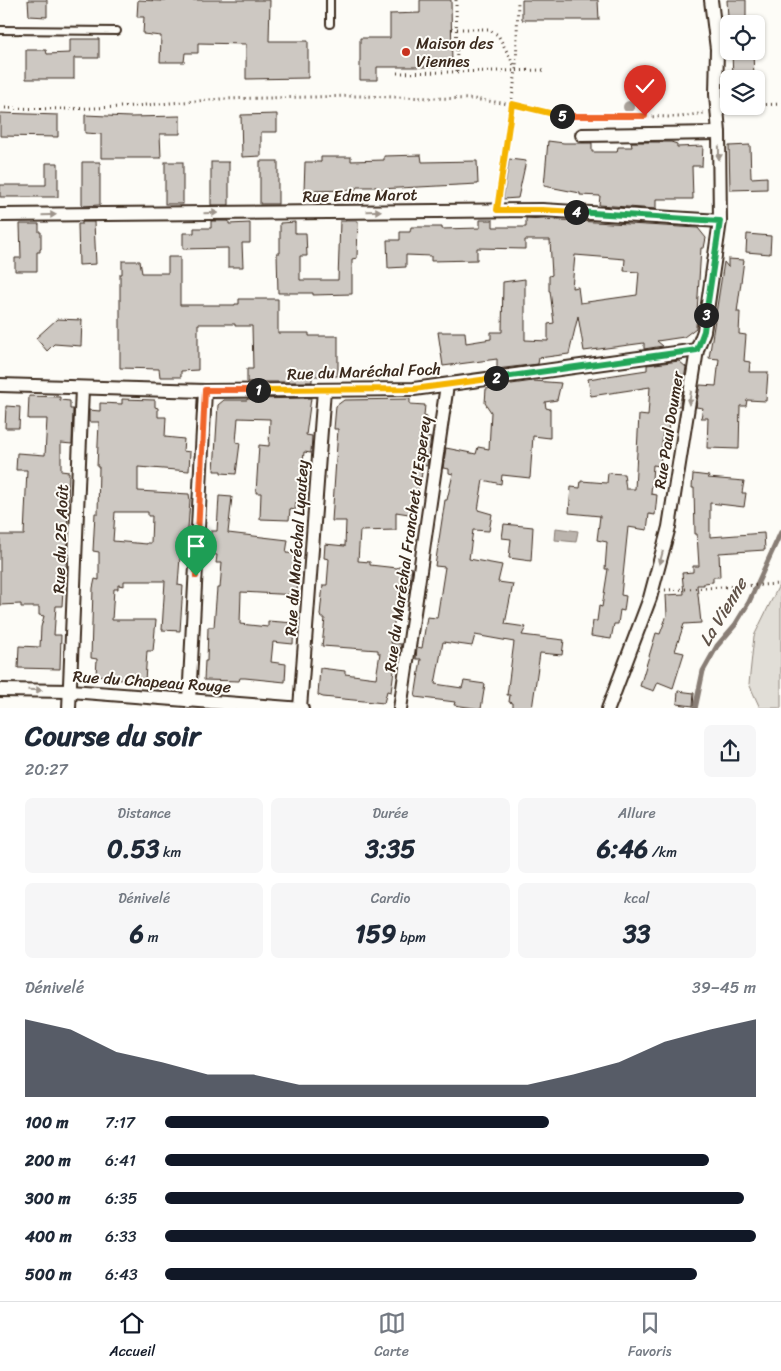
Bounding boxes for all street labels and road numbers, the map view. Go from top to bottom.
street label: Rue Edme Marot [302,180,418,211]
street label: Rue du Maréchal Foch [287,354,441,389]
street label: Rue Paul Doumer [645,368,692,491]
street label: Rue du Maréchal Franchet d'Esperey [375,413,440,674]
street label: Rue du Maréchal Lyautey [276,458,317,637]
street label: Rue du 25 Août [44,484,77,594]
street label: Rue du Chapeau Rouge [72,662,232,701]

